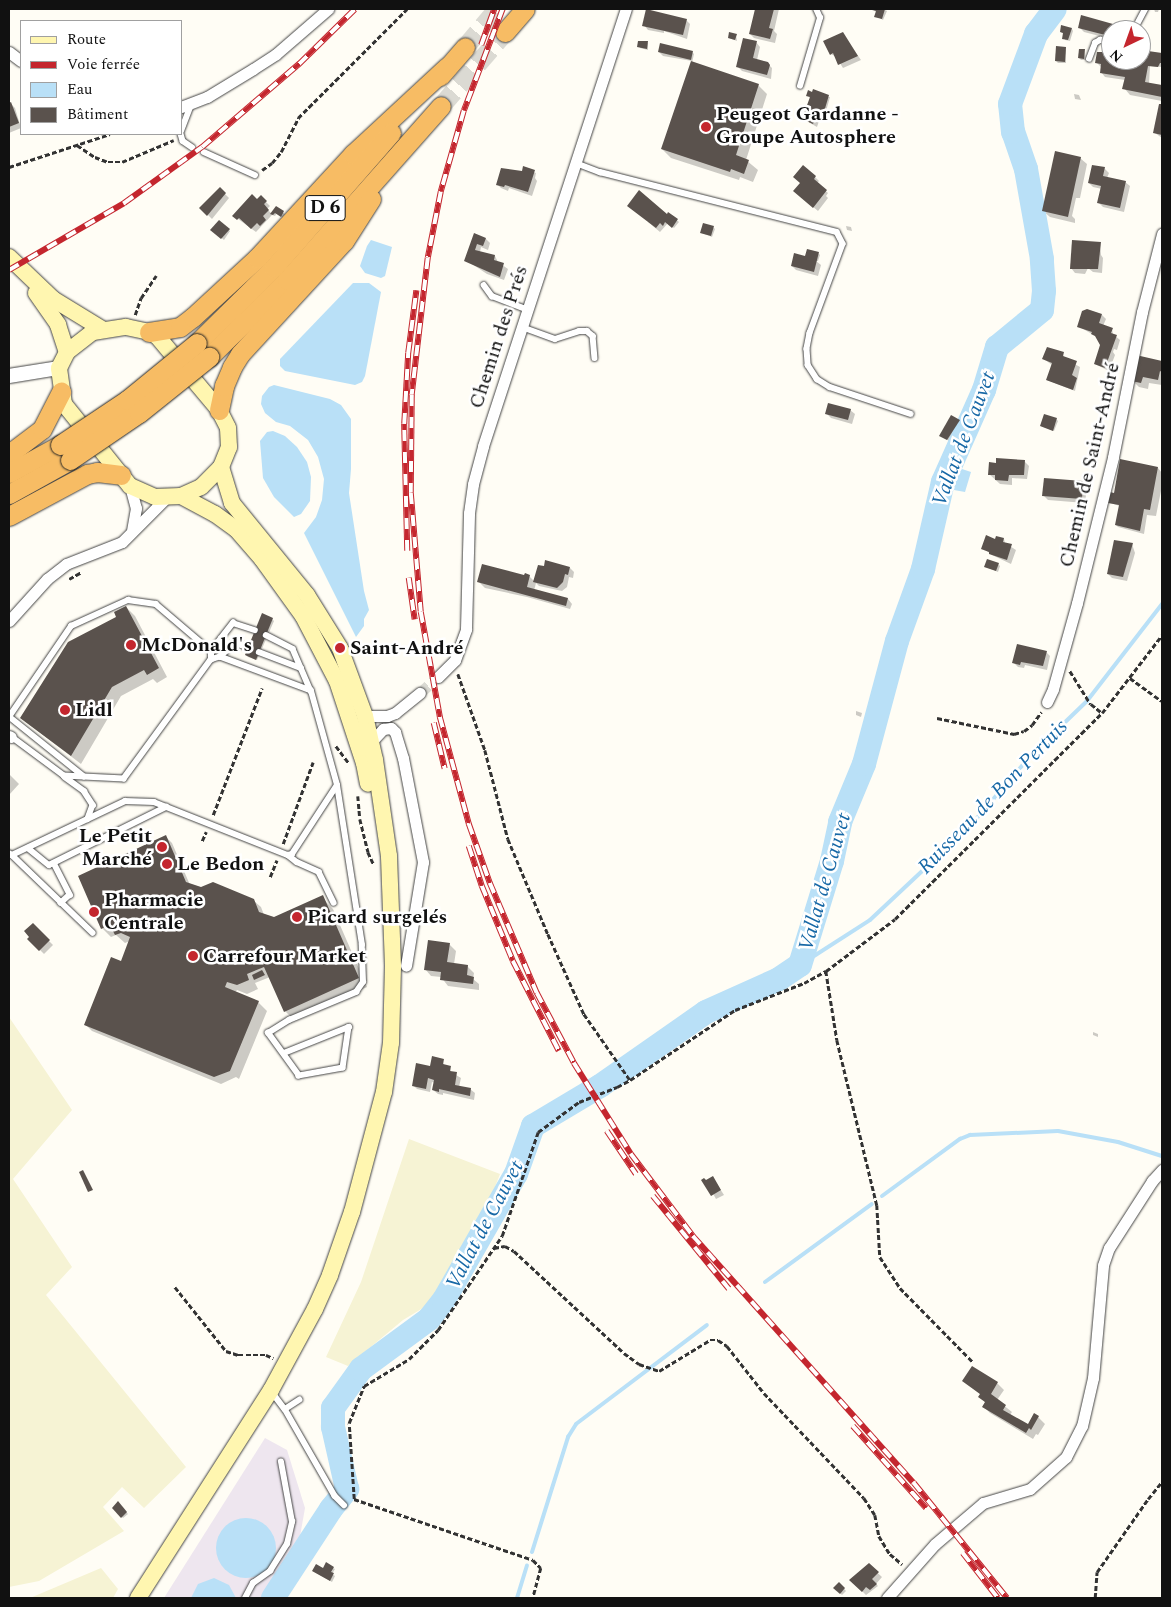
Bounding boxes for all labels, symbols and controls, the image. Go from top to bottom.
legend [20,20,182,135]
north arrow [1101,20,1151,70]
text: Route [67,28,106,51]
text: N [1105,44,1128,67]
text: Voie ferrée [67,53,140,76]
text: Eau [67,78,93,101]
text: Bâtiment [67,103,128,126]
place label: Peugeot Gardanne - Groupe Autosphere [716,103,899,150]
marker: Peugeot Gardanne - Groupe Autosphere [700,121,712,133]
road number: D 6 [304,192,346,224]
street label: Chemin des Prés [465,262,533,412]
street label: Chemin de Saint-André [1055,360,1125,570]
water label: Vallat de Cauvet [927,368,1001,510]
place label: McDonald's [141,633,252,657]
place label: Saint-André [350,636,463,660]
marker: McDonald's [125,639,137,651]
marker: Saint-André [334,642,346,654]
place label: Lidl [75,698,113,722]
marker: Lidl [59,704,71,716]
water label: Ruisseau de Bon Pertuis [913,714,1073,880]
water label: Vallat de Cauvet [793,810,857,954]
place label: Le Petit Marché [79,824,152,871]
marker: Le Petit Marché [156,841,168,853]
place label: Le Bedon [177,852,264,876]
marker: Le Bedon [161,858,173,870]
place label: Pharmacie Centrale [104,888,203,935]
place label: Picard surgelés [307,905,447,929]
marker: Pharmacie Centrale [88,906,100,918]
marker: Picard surgelés [291,911,303,923]
place label: Carrefour Market [203,944,366,968]
marker: Carrefour Market [187,950,199,962]
water label: Vallat de Cauvet [441,1156,529,1294]

